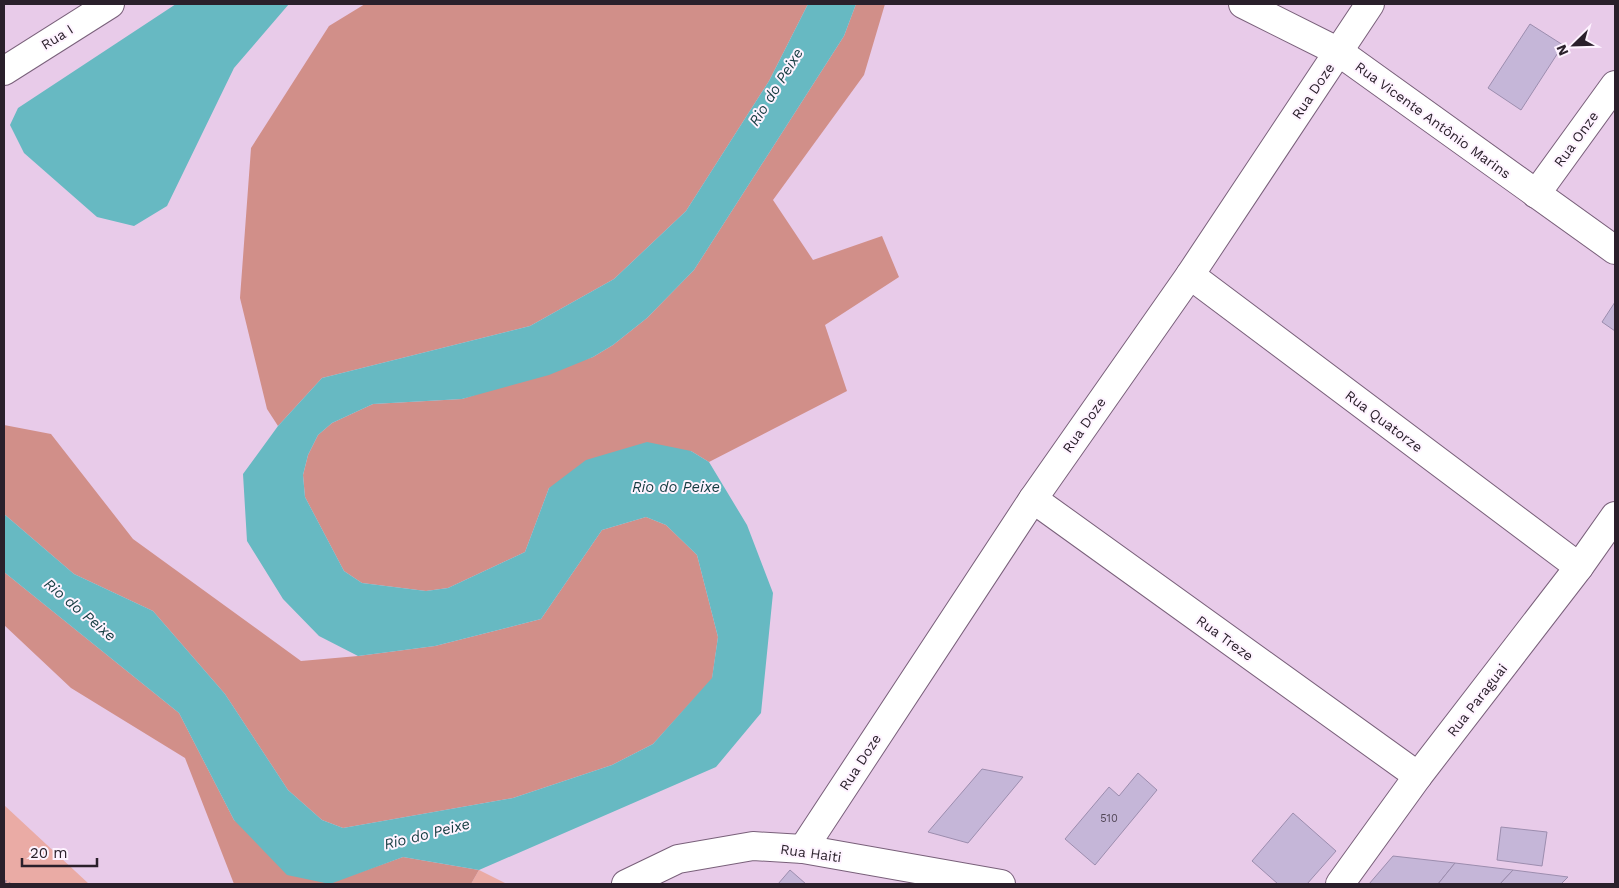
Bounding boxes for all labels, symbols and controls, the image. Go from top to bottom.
north arrow [1549,20,1599,70]
street label: Rua I [38,21,76,53]
text: N [1553,42,1571,58]
water label: Rio do Peixe [745,45,807,129]
street label: Rua Vicente Antônio Marins [1352,58,1514,182]
street label: Rua Doze [1288,60,1338,122]
street label: Rua Onze [1551,108,1601,170]
street label: Rua Quatorze [1342,387,1426,455]
street label: Rua Doze [1059,394,1109,456]
water label: Rio do Peixe [632,478,720,496]
water label: Rio do Peixe [40,575,120,645]
street label: Rua Treze [1193,612,1257,664]
street label: Rua Paraguai [1444,660,1510,740]
street label: Rua Doze [836,731,884,793]
house number: 510 [1100,812,1118,825]
water label: Rio do Peixe [382,815,472,853]
scale bar [22,836,98,868]
street label: Rua Haiti [779,841,843,865]
text: 20 m [30,844,68,862]

